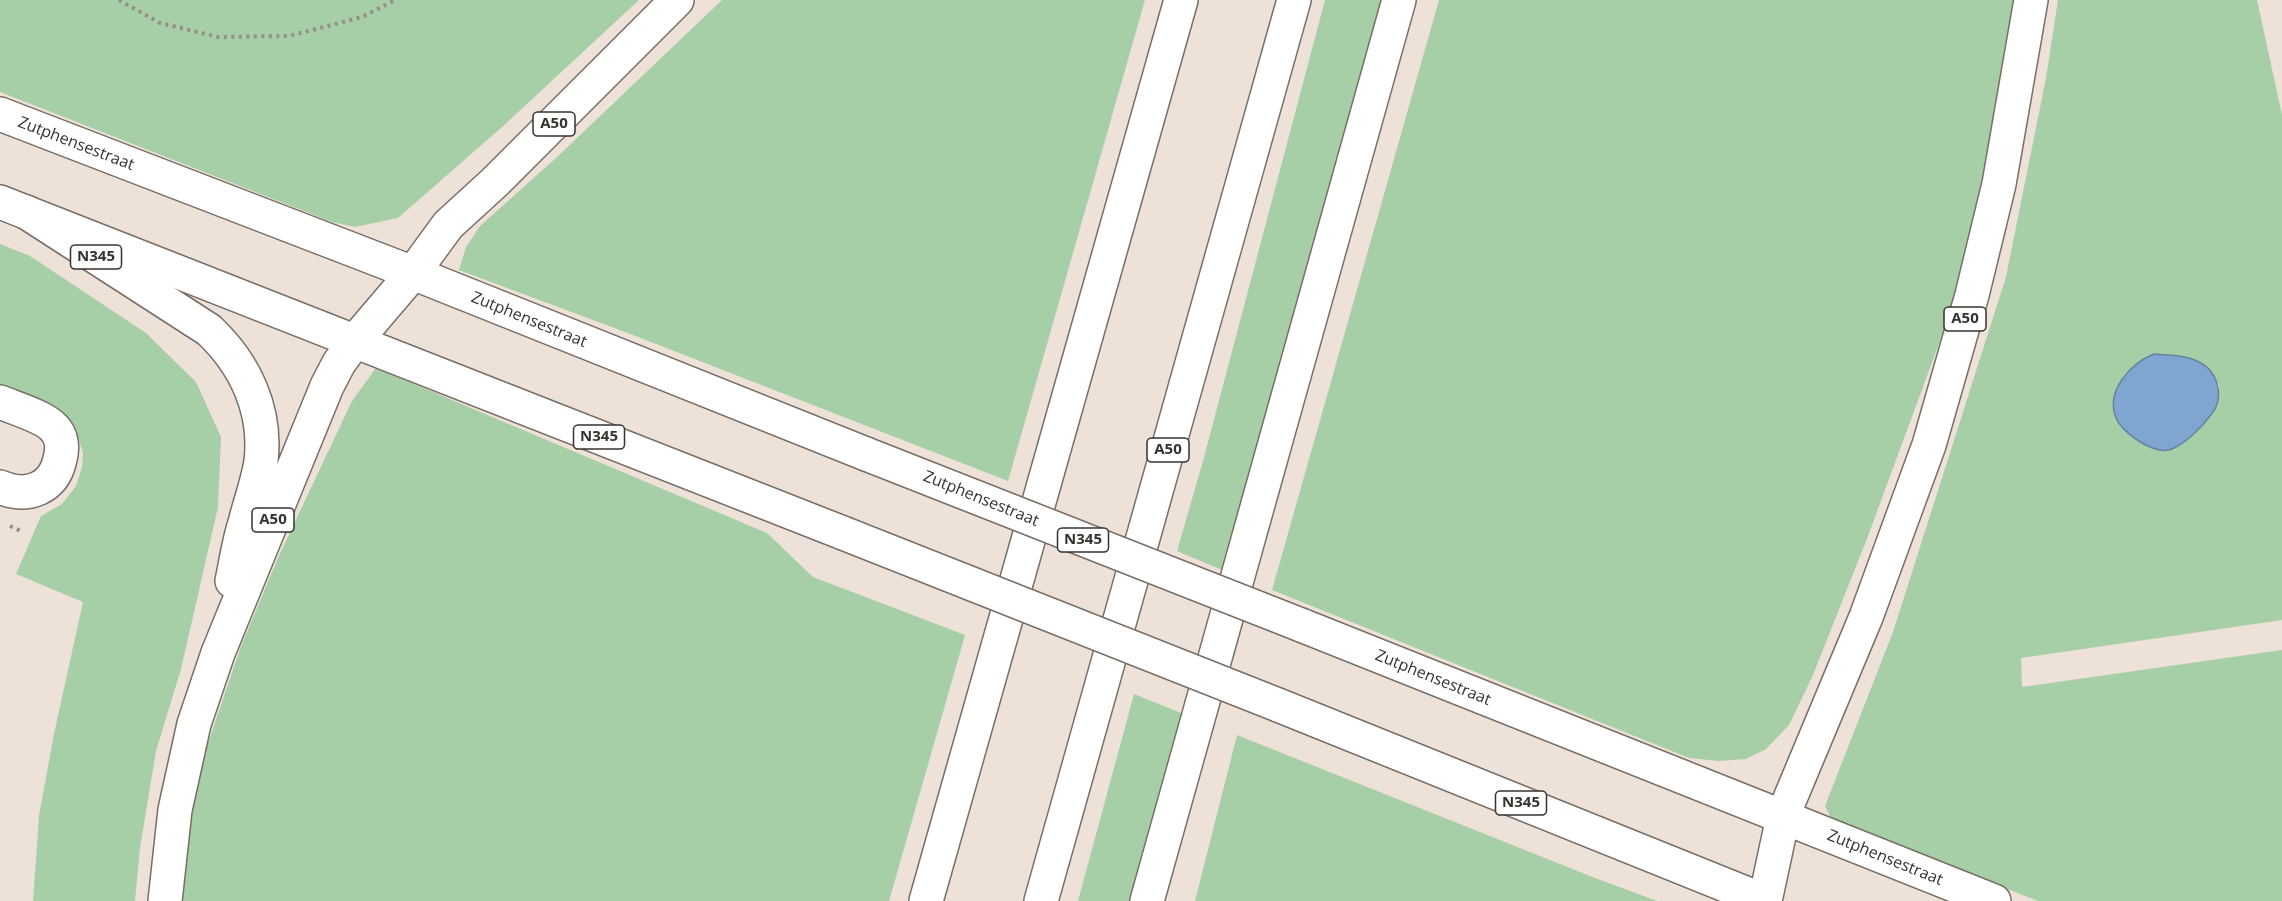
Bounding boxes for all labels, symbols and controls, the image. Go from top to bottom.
road number: A50 [533,112,575,136]
street label: Zutphensestraat [15,113,137,175]
road number: N345 [70,245,122,269]
street label: Zutphensestraat [468,288,590,352]
road number: A50 [1944,307,1986,331]
road number: N345 [574,425,624,449]
road number: A50 [1147,438,1189,462]
street label: Zutphensestraat [920,467,1042,531]
road number: A50 [252,508,294,532]
road number: N345 [1058,528,1108,552]
street label: Zutphensestraat [1372,646,1494,710]
road number: N345 [1496,791,1546,815]
street label: Zutphensestraat [1824,826,1946,890]

